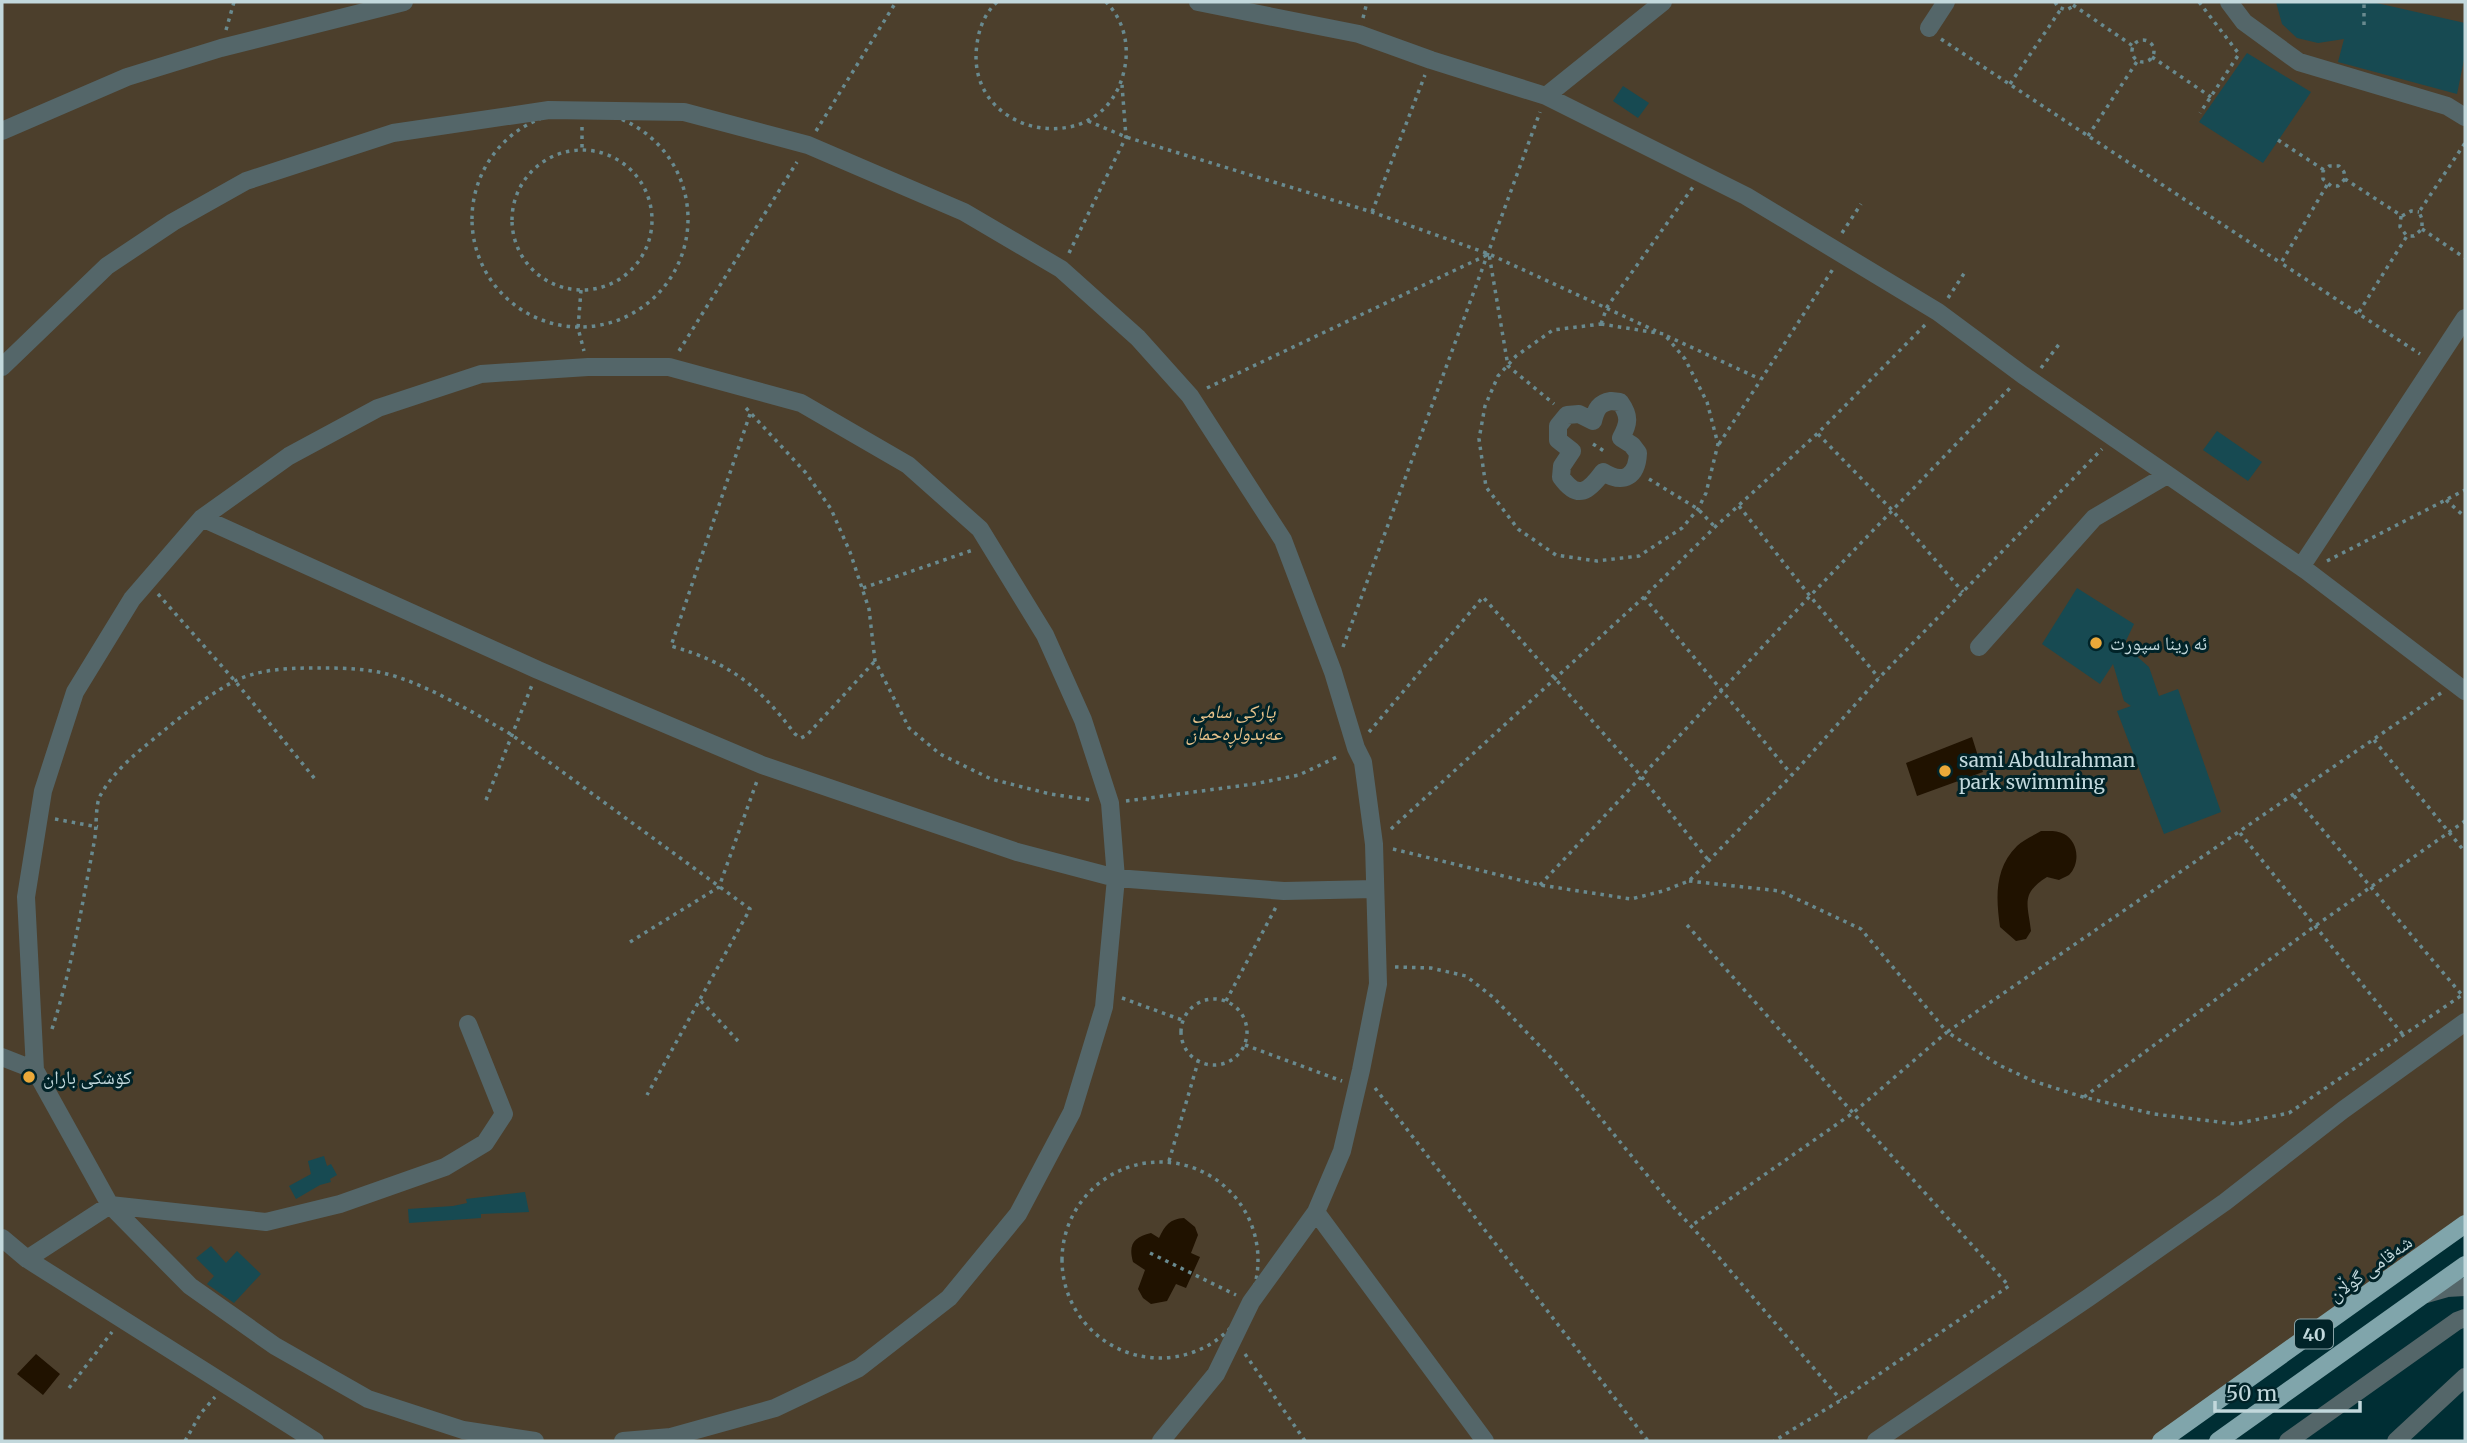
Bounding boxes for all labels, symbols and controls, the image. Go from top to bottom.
place label: ئه رينا سپورت [2110,631,2207,655]
marker: ئه رينا سپورت [2088,635,2104,651]
park label: پارکی سامی عەبدولڕەحمان [1186,699,1283,748]
place label: sami Abdulrahman park swimming [1959,748,2136,794]
marker: sami Abdulrahman park swimming [1937,763,1953,779]
place label: کۆشکی باران [43,1065,132,1089]
marker: کۆشکی باران [21,1069,37,1085]
street label: شەقامی گوڵان [2323,1230,2417,1306]
road number: 40 [2295,1320,2333,1349]
scale bar [2215,1370,2360,1414]
text: 50 m [2226,1380,2277,1407]

